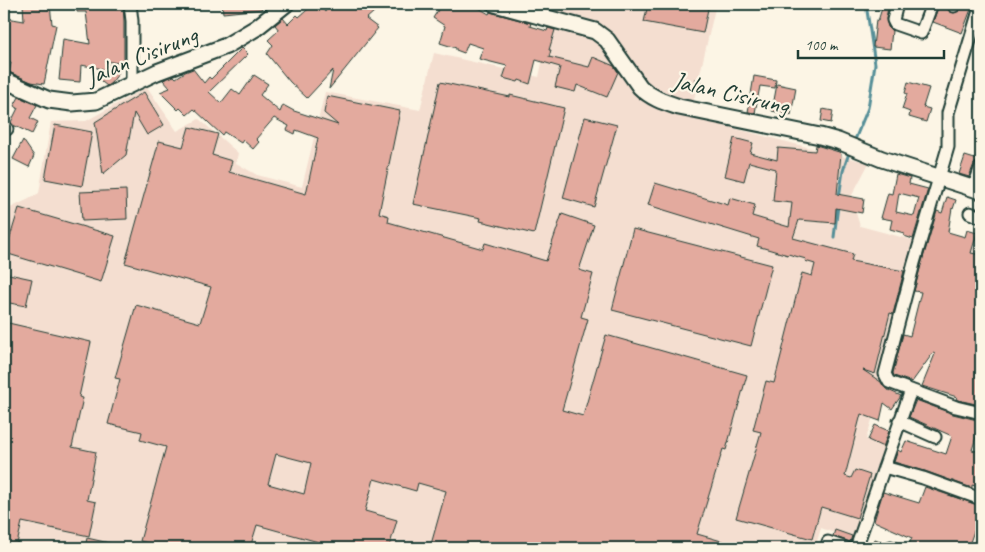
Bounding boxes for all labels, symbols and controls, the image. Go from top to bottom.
street label: Jalan Cisirung [80,18,204,93]
scale bar [798,28,944,60]
text: 100 m [805,36,839,55]
street label: Jalan Cisirung [669,64,794,122]

